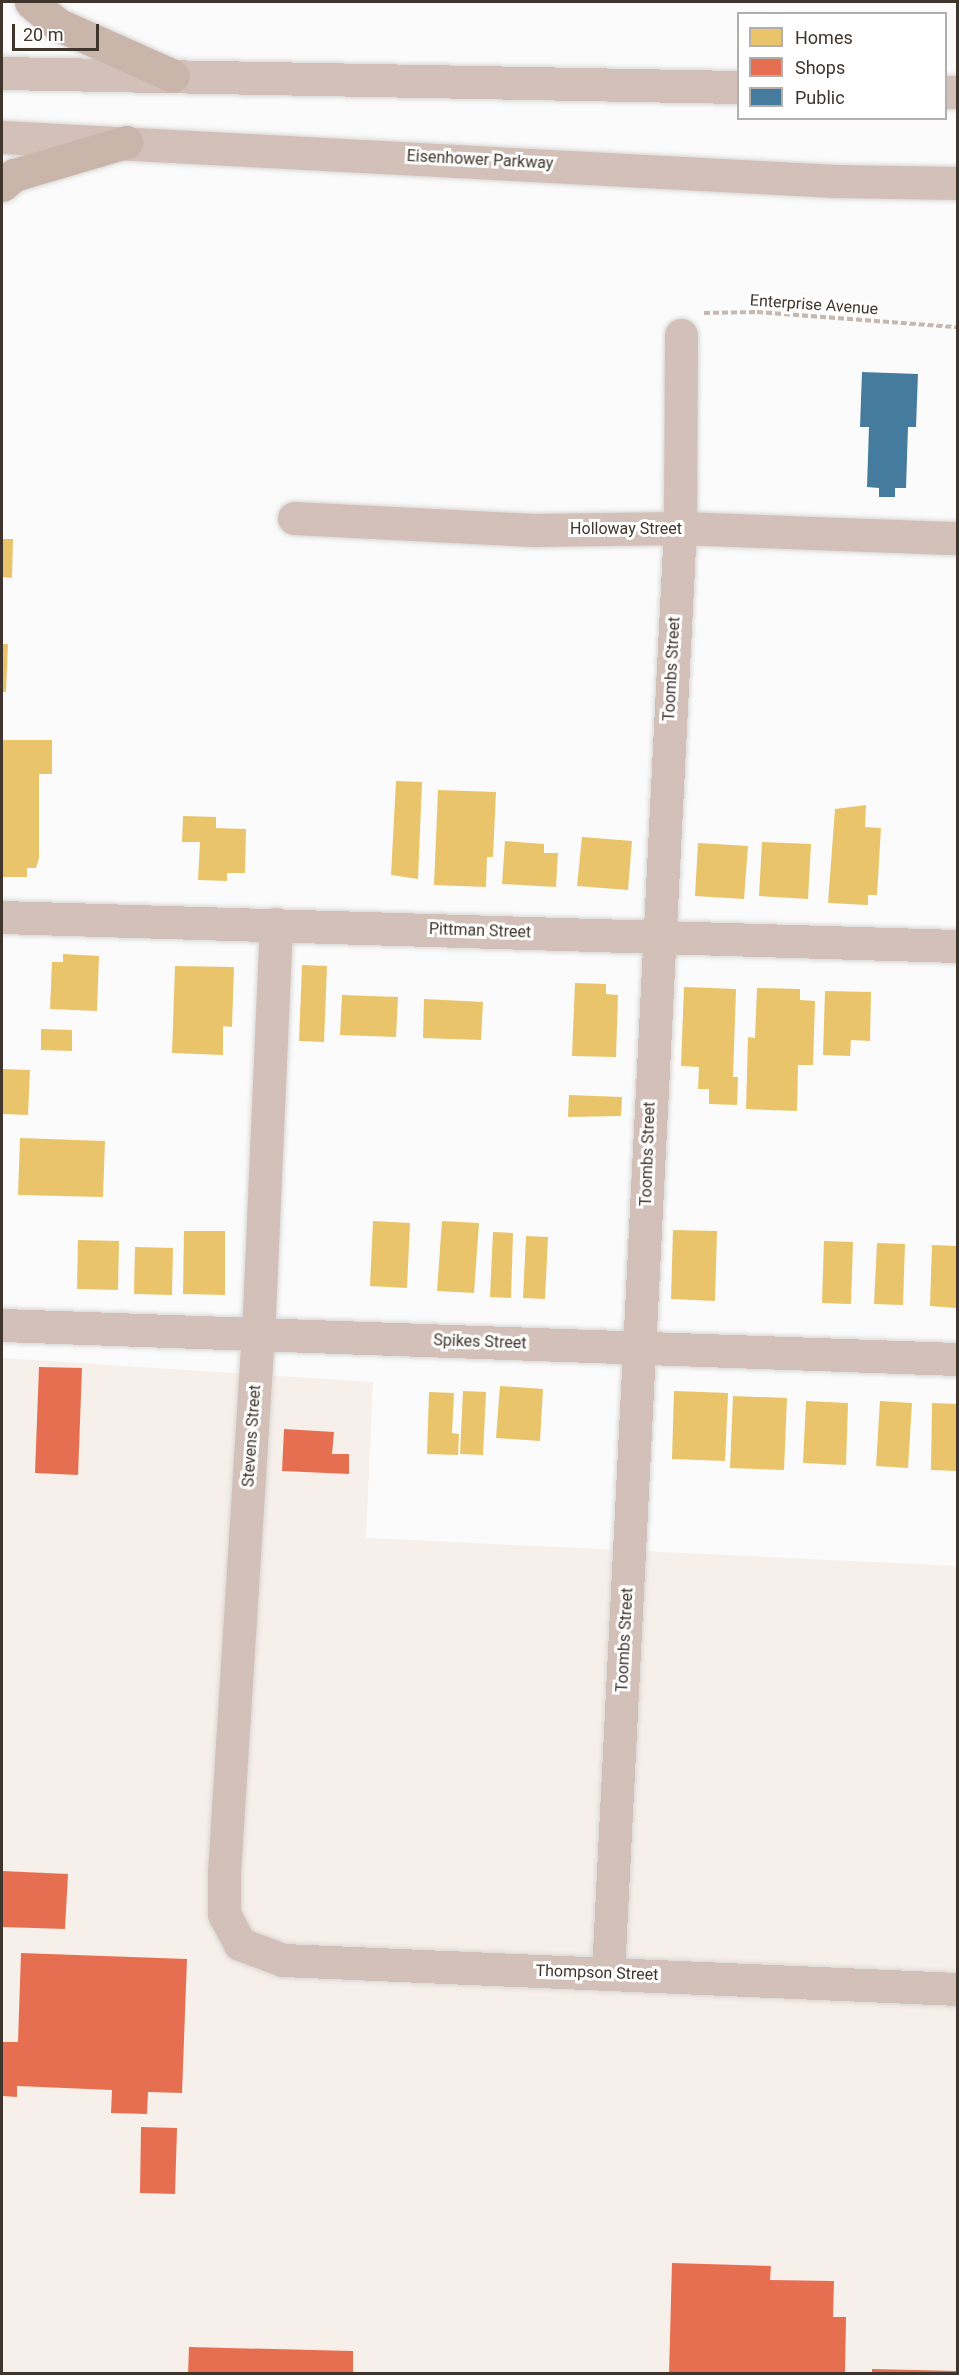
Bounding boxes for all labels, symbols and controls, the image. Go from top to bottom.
scale bar [15,12,102,50]
legend [737,12,947,120]
text: 20 m [23,24,63,45]
text: Homes [795,27,853,48]
text: Shops [795,57,845,78]
text: Public [795,87,845,108]
street label: Eisenhower Parkway [406,147,554,173]
street label: Enterprise Avenue [749,291,879,319]
street label: Holloway Street [570,519,682,539]
street label: Toombs Street [660,616,684,722]
street label: Pittman Street [429,920,531,942]
street label: Toombs Street [637,1101,659,1207]
street label: Spikes Street [433,1331,527,1353]
street label: Stevens Street [239,1384,265,1488]
street label: Toombs Street [613,1587,637,1693]
street label: Thompson Street [535,1961,659,1985]

